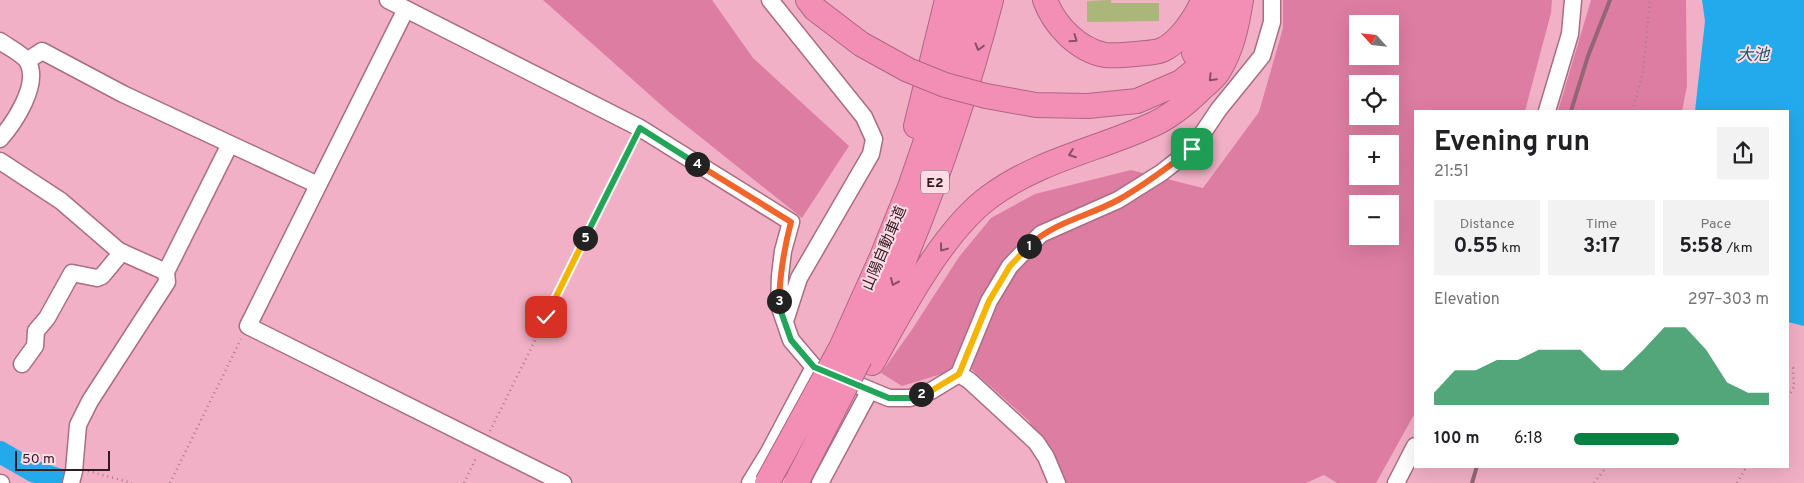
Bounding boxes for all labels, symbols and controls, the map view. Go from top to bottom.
north arrow [1349,15,1399,65]
map controls [1349,15,1399,245]
one-way arrow [1068,33,1078,42]
one-way arrow [974,42,984,51]
water label: 大池 [1737,46,1771,66]
one-way arrow [1209,72,1218,81]
button: locate [1349,75,1399,125]
text: Evening run [1434,125,1590,161]
button: share [1717,127,1769,179]
pin [1171,128,1213,170]
icon: arrive [1178,135,1206,163]
button: + [1349,135,1399,185]
one-way arrow [1068,148,1077,158]
pin: 4 [684,152,710,176]
text: 4 [693,156,702,173]
text: 21:51 [1434,162,1469,182]
road number: E2 [921,170,949,193]
button: − [1349,195,1399,245]
street label: 山陽自動車道 [859,203,912,294]
text: Distance [1460,216,1515,233]
text: Time [1586,216,1617,233]
text: Pace [1700,216,1731,233]
pin: 5 [572,226,598,250]
text: 5 [581,230,590,247]
text: 0.55 [1454,233,1498,260]
text: 3:17 [1583,233,1620,260]
text: 5:58 [1679,233,1723,260]
pin: 1 [1016,234,1042,258]
text: 1 [1027,238,1032,255]
text: km [1498,240,1521,257]
text: /km [1723,240,1753,257]
one-way arrow [940,242,949,252]
one-way arrow [890,277,901,286]
pin: 3 [766,288,792,314]
text: Elevation [1434,290,1500,310]
text: 297–303 m [1688,290,1769,310]
text: 3 [775,293,784,310]
pin [525,296,567,338]
icon: check [532,303,560,331]
pin: 2 [908,382,934,406]
text: 2 [917,386,926,403]
text: 100 m [1434,429,1480,449]
text: 6:18 [1514,429,1543,449]
scale bar [15,448,110,471]
text: 50 m [22,451,55,468]

